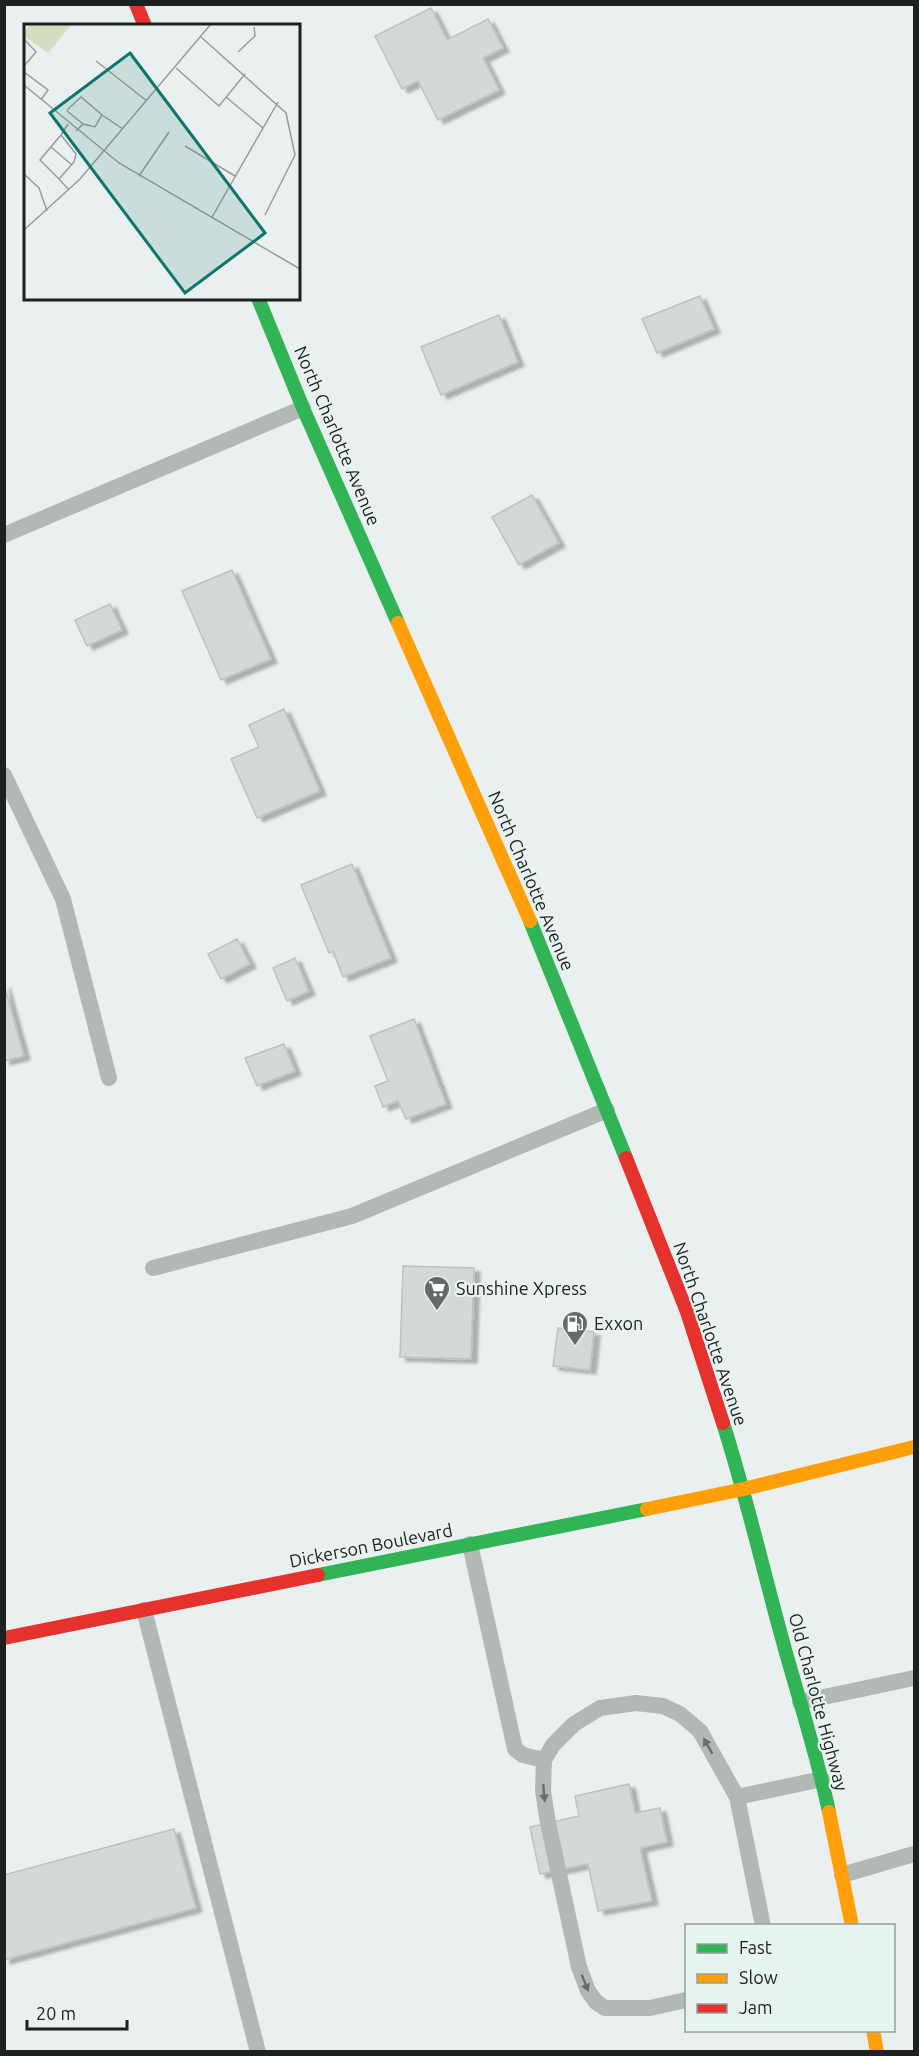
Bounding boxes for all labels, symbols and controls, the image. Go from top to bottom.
inset map [24,24,300,300]
street label: North Charlotte Avenue [291,343,385,528]
street label: North Charlotte Avenue [485,788,579,973]
street label: North Charlotte Avenue [670,1239,752,1428]
supermarket icon: Sunshine Xpress [422,1274,452,1312]
place label: Sunshine Xpress [456,1278,587,1298]
fuel station icon: Exxon [560,1309,590,1347]
place label: Exxon [594,1313,643,1333]
street label: Dickerson Boulevard [287,1519,454,1571]
street label: Old Charlotte Highway [786,1611,852,1793]
one-way arrow [703,1738,714,1754]
one-way arrow [539,1784,549,1803]
legend [685,1924,895,2032]
text: Fast [739,1937,772,1957]
text: Slow [739,1967,778,1987]
one-way arrow [580,1975,590,1993]
scale bar [27,1993,128,2031]
text: Jam [739,1997,773,2017]
text: 20 m [36,2003,76,2023]

